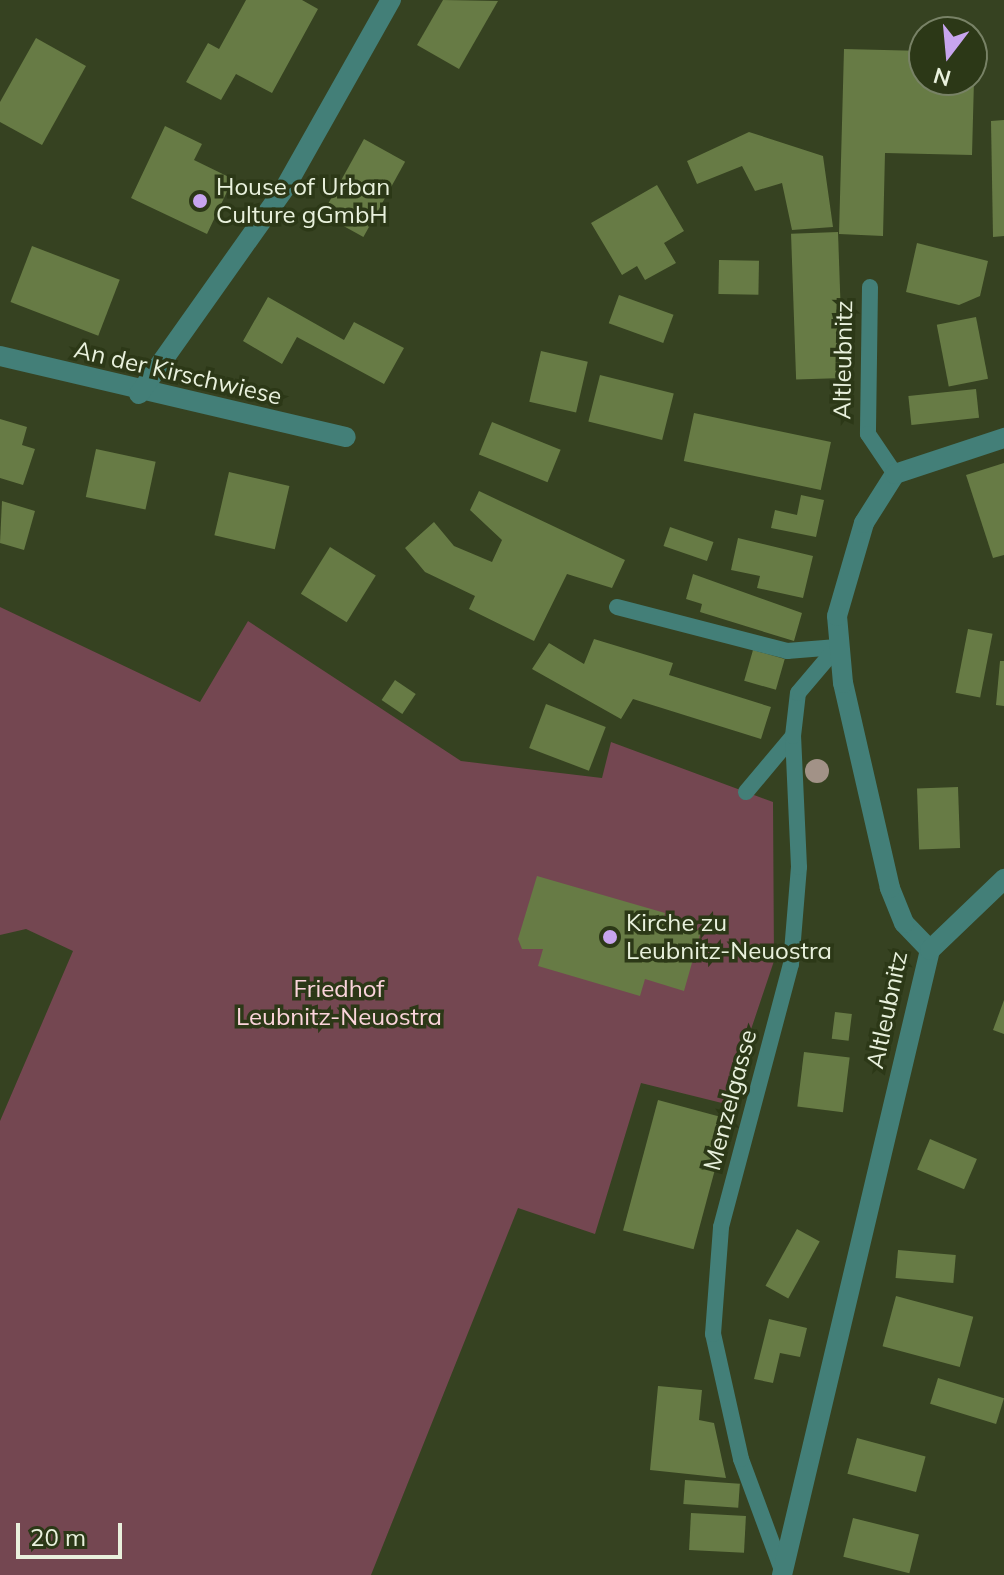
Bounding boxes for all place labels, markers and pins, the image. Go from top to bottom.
place label: House of Urban Culture gGmbH [216,173,390,229]
marker: House of Urban Culture gGmbH [191,192,209,210]
place label: Kirche zu Leubnitz-Neuostra [626,909,832,965]
marker: Kirche zu Leubnitz-Neuostra [601,928,619,946]

